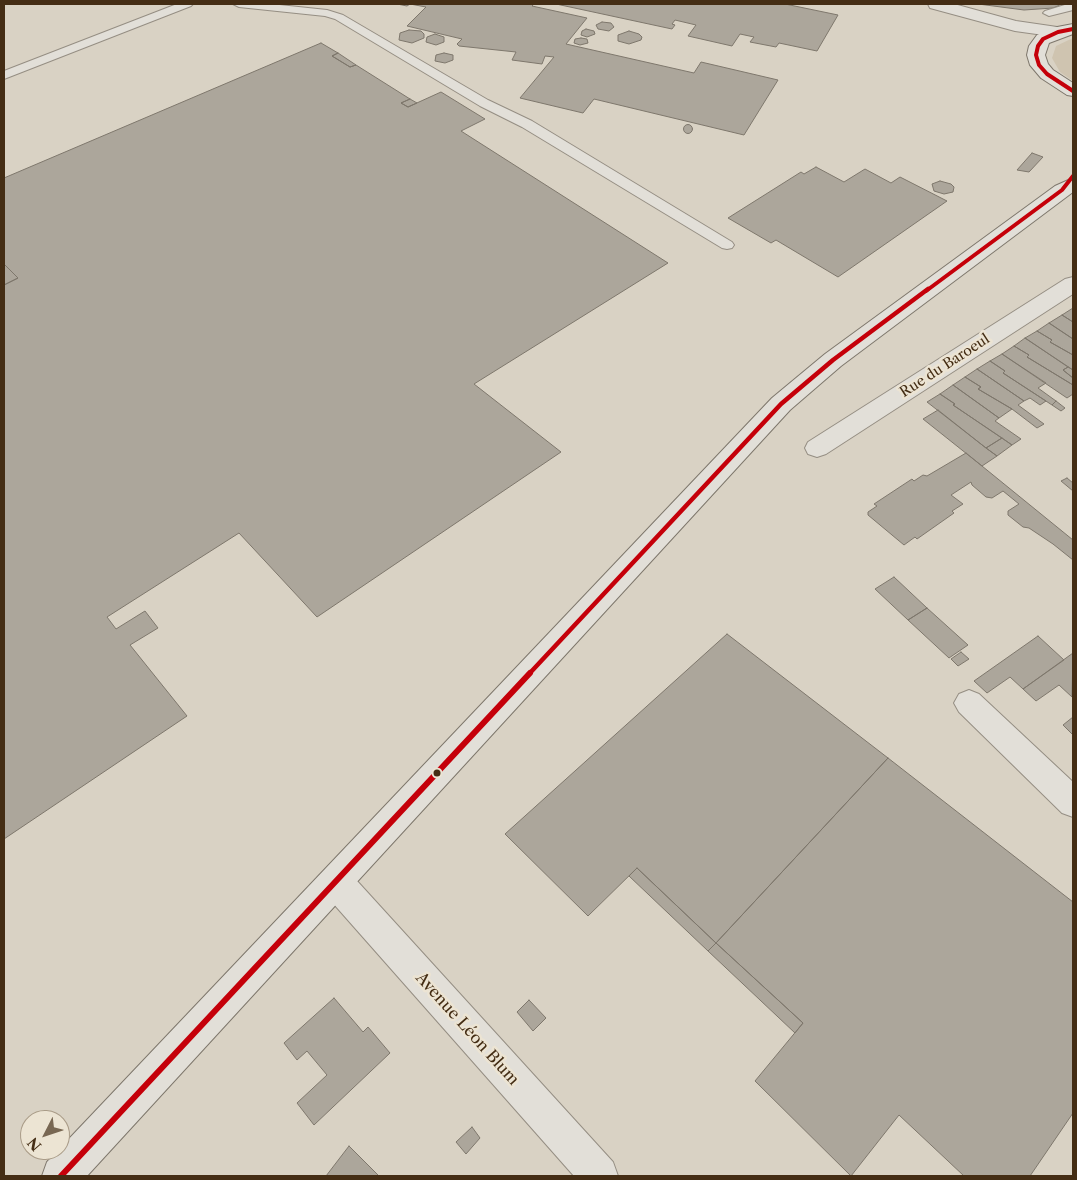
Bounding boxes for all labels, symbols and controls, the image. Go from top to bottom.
street label: Rue du Baroeul [897,331,993,401]
unlabelled marker [432,768,442,778]
street label: Avenue Léon Blum [411,969,523,1089]
north arrow [20,1110,70,1160]
text: N [24,1134,45,1155]

